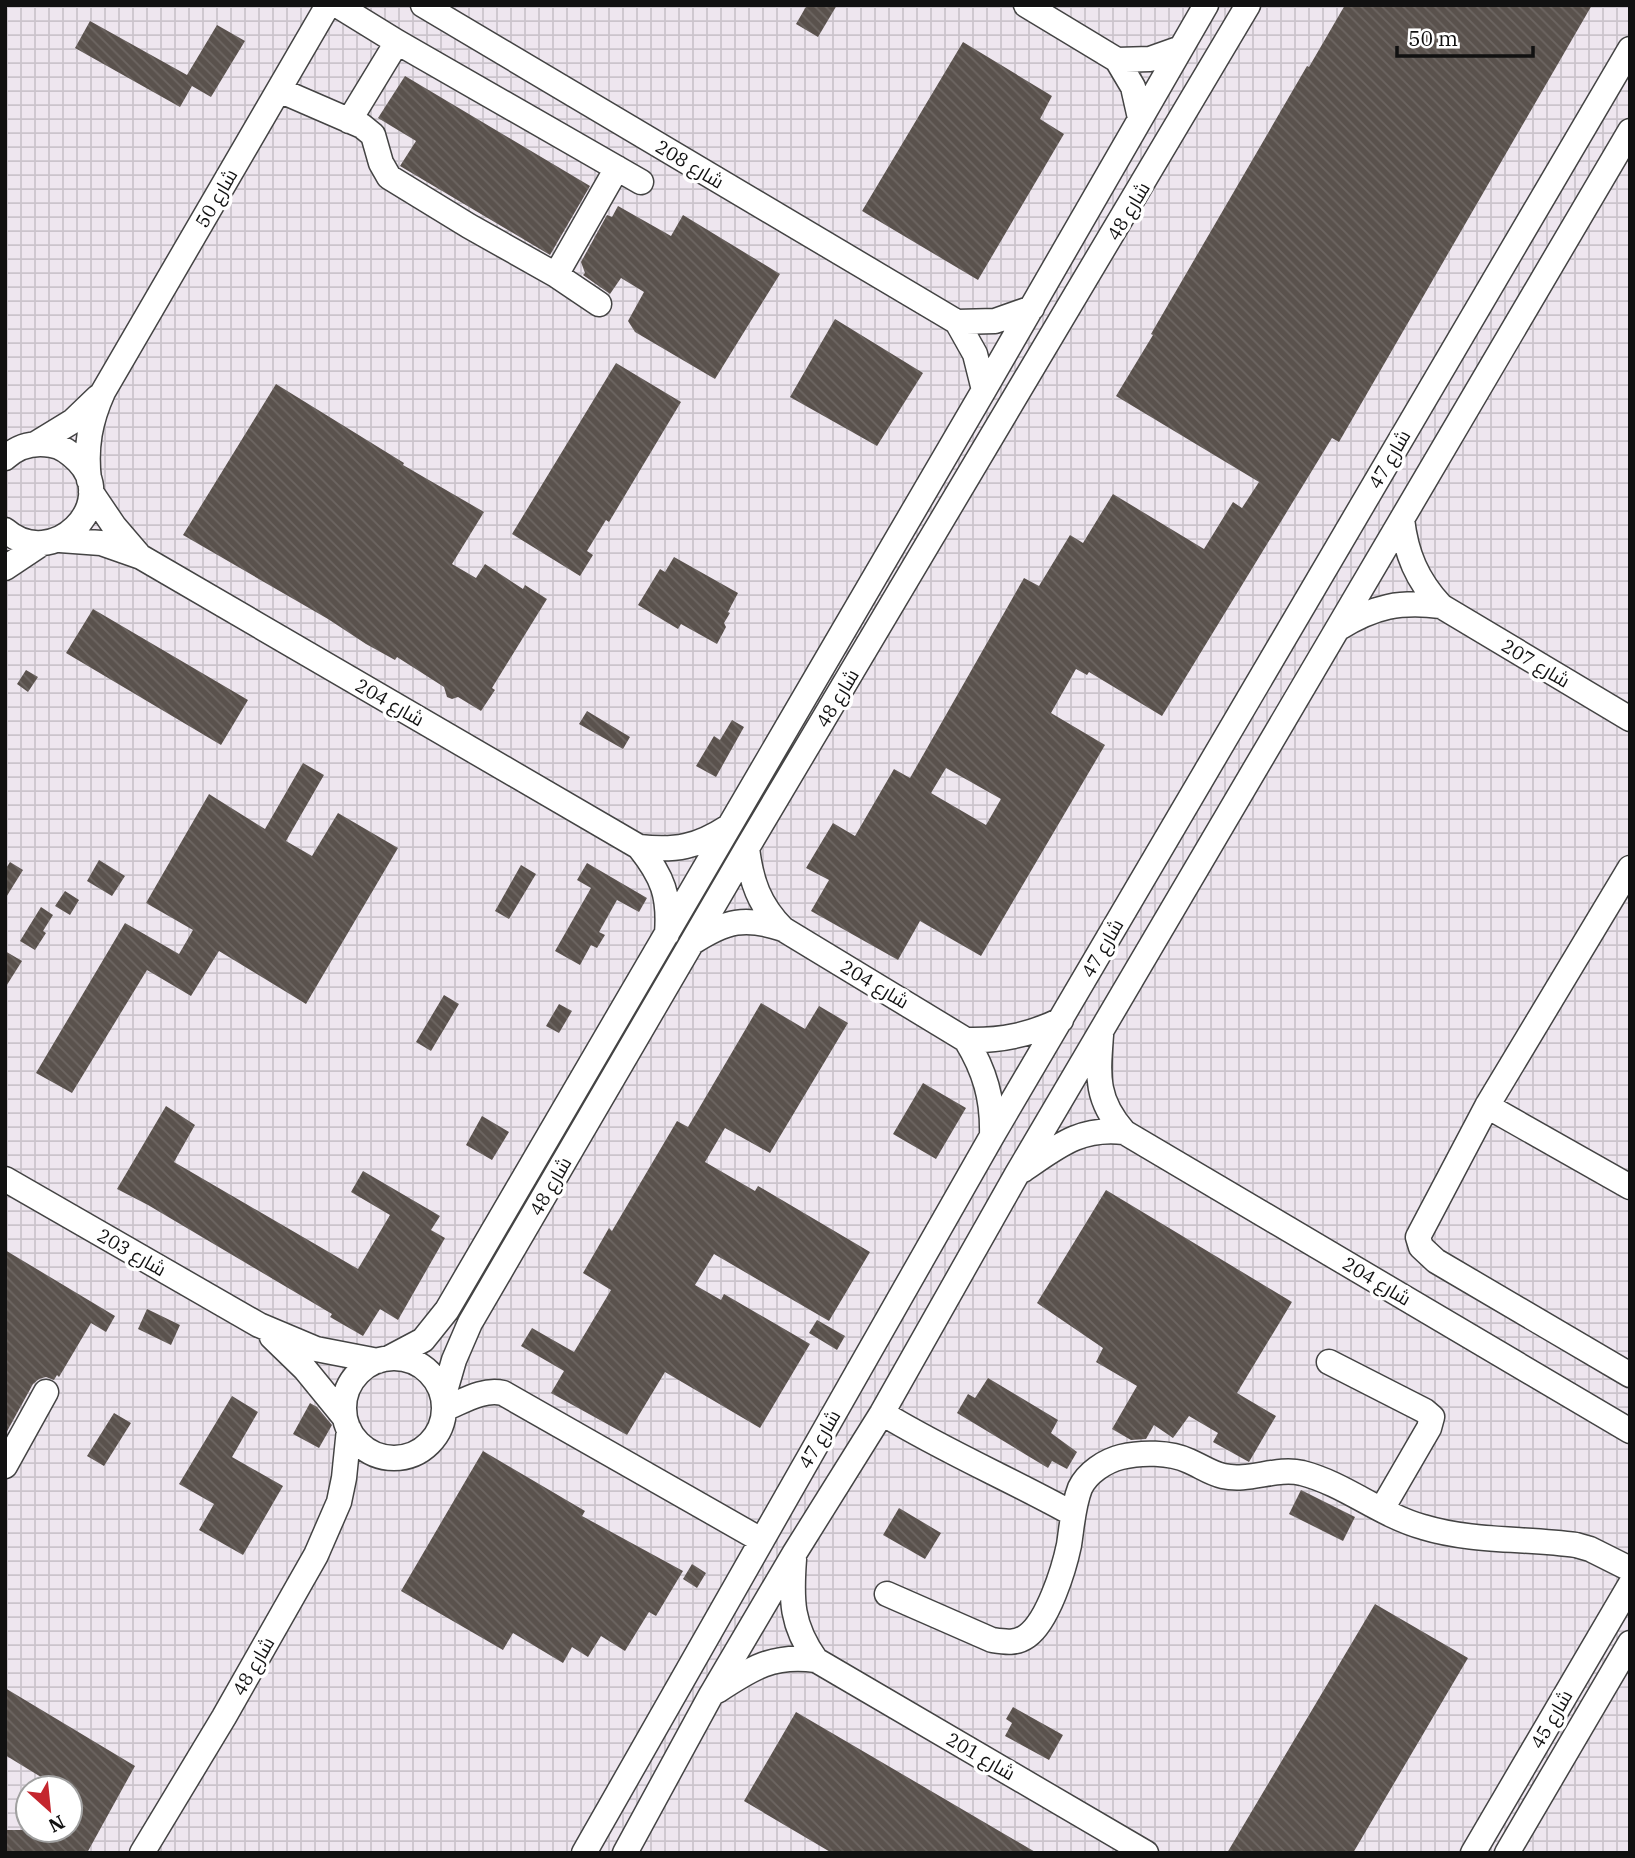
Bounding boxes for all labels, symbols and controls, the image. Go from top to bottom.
scale bar [1397,14,1534,58]
text: 50 m [1408,24,1458,52]
street label: شارع 208 [650,134,729,195]
street label: شارع 50 [190,164,244,233]
street label: شارع 48 [1101,177,1156,246]
street label: شارع 47 [1363,425,1417,494]
street label: شارع 207 [1496,633,1575,694]
street label: شارع 48 [810,664,865,733]
street label: شارع 204 [350,673,429,733]
street label: شارع 47 [1076,914,1130,983]
street label: شارع 204 [835,954,914,1015]
street label: شارع 48 [524,1152,578,1221]
street label: شارع 203 [92,1223,171,1283]
street label: شارع 204 [1337,1251,1416,1312]
street label: شارع 47 [793,1405,847,1474]
street label: شارع 48 [227,1632,281,1701]
street label: شارع 45 [1525,1685,1579,1754]
street label: شارع 201 [941,1727,1020,1787]
north arrow [14,1774,84,1844]
text: N [45,1810,69,1838]

